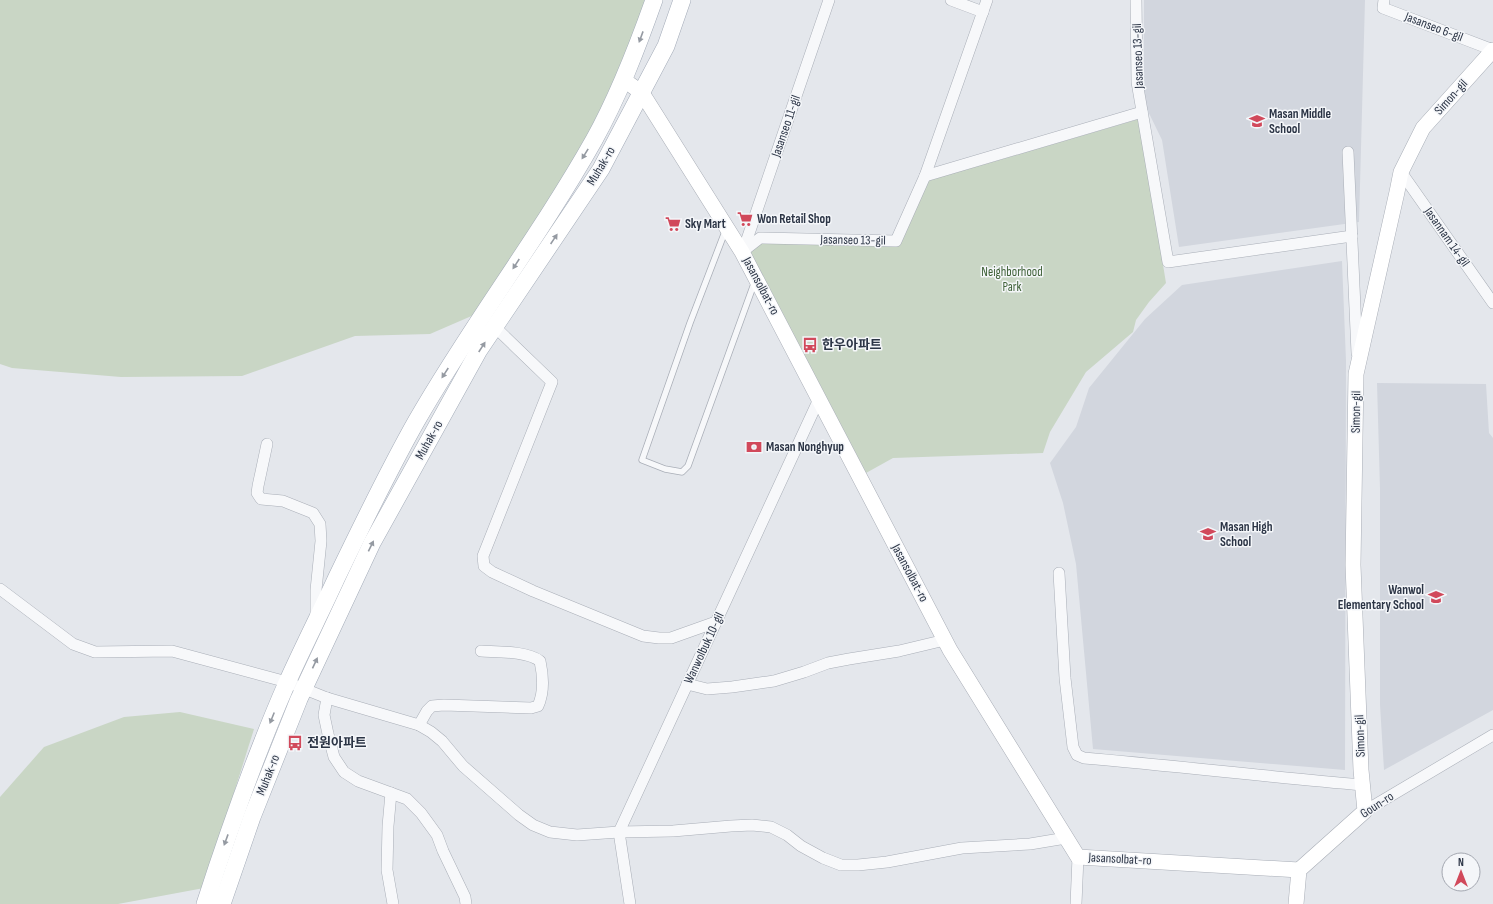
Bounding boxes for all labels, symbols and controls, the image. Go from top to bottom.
street label: Jasanseo 6-gil [1402,8,1465,45]
street label: Jasanseo 13-gil [1129,23,1147,90]
one-way arrow [638,31,644,43]
street label: Simon-gil [1431,76,1471,118]
street label: Jasanseo 11-gil [768,93,804,160]
place label: Masan Middle School [1269,106,1331,137]
school or university icon: Masan Middle School [1248,112,1266,130]
street label: Muhak-ro [583,144,619,188]
one-way arrow [582,148,589,160]
street label: Jasannam 14-gil [1420,203,1473,270]
supermarket icon: Won Retail Shop [736,210,754,228]
place label: Won Retail Shop [757,211,831,227]
supermarket icon: Sky Mart [664,215,682,233]
place label: Sky Mart [685,216,727,232]
street label: Jasanseo 13-gil [819,231,886,249]
one-way arrow [550,233,558,244]
street label: Jasansolbat-ro [739,253,783,318]
one-way arrow [512,258,520,269]
park label: Neighborhood Park [981,264,1043,295]
bus stop icon: 한우아파트 [801,336,819,354]
place label: 한우아파트 [822,337,882,353]
one-way arrow [478,341,486,352]
one-way arrow [442,367,449,379]
street label: Simon-gil [1348,391,1364,433]
street label: Muhak-ro [412,418,446,462]
bank icon: Masan Nonghyup [745,438,763,456]
place label: Masan Nonghyup [766,439,844,455]
place label: Masan High School [1220,519,1273,550]
school or university icon: Masan High School [1199,525,1217,543]
one-way arrow [368,540,374,552]
street label: Jasansolbat-ro [888,540,932,605]
place label: Wanwol Elementary School [1338,582,1424,613]
school or university icon: Wanwol Elementary School [1427,588,1445,606]
street label: Wanwolbuk 10-gil [680,610,728,686]
one-way arrow [312,658,318,669]
one-way arrow [269,713,275,725]
street label: Simon-gil [1351,715,1369,757]
bus stop icon: 전원아파트 [286,734,304,752]
place label: 전원아파트 [307,735,367,751]
street label: Muhak-ro [253,752,283,798]
street label: Goun-ro [1357,788,1397,822]
one-way arrow [222,834,228,846]
street label: Jasansolbat-ro [1087,849,1152,869]
north arrow [1441,852,1481,892]
text: N [1458,856,1464,869]

